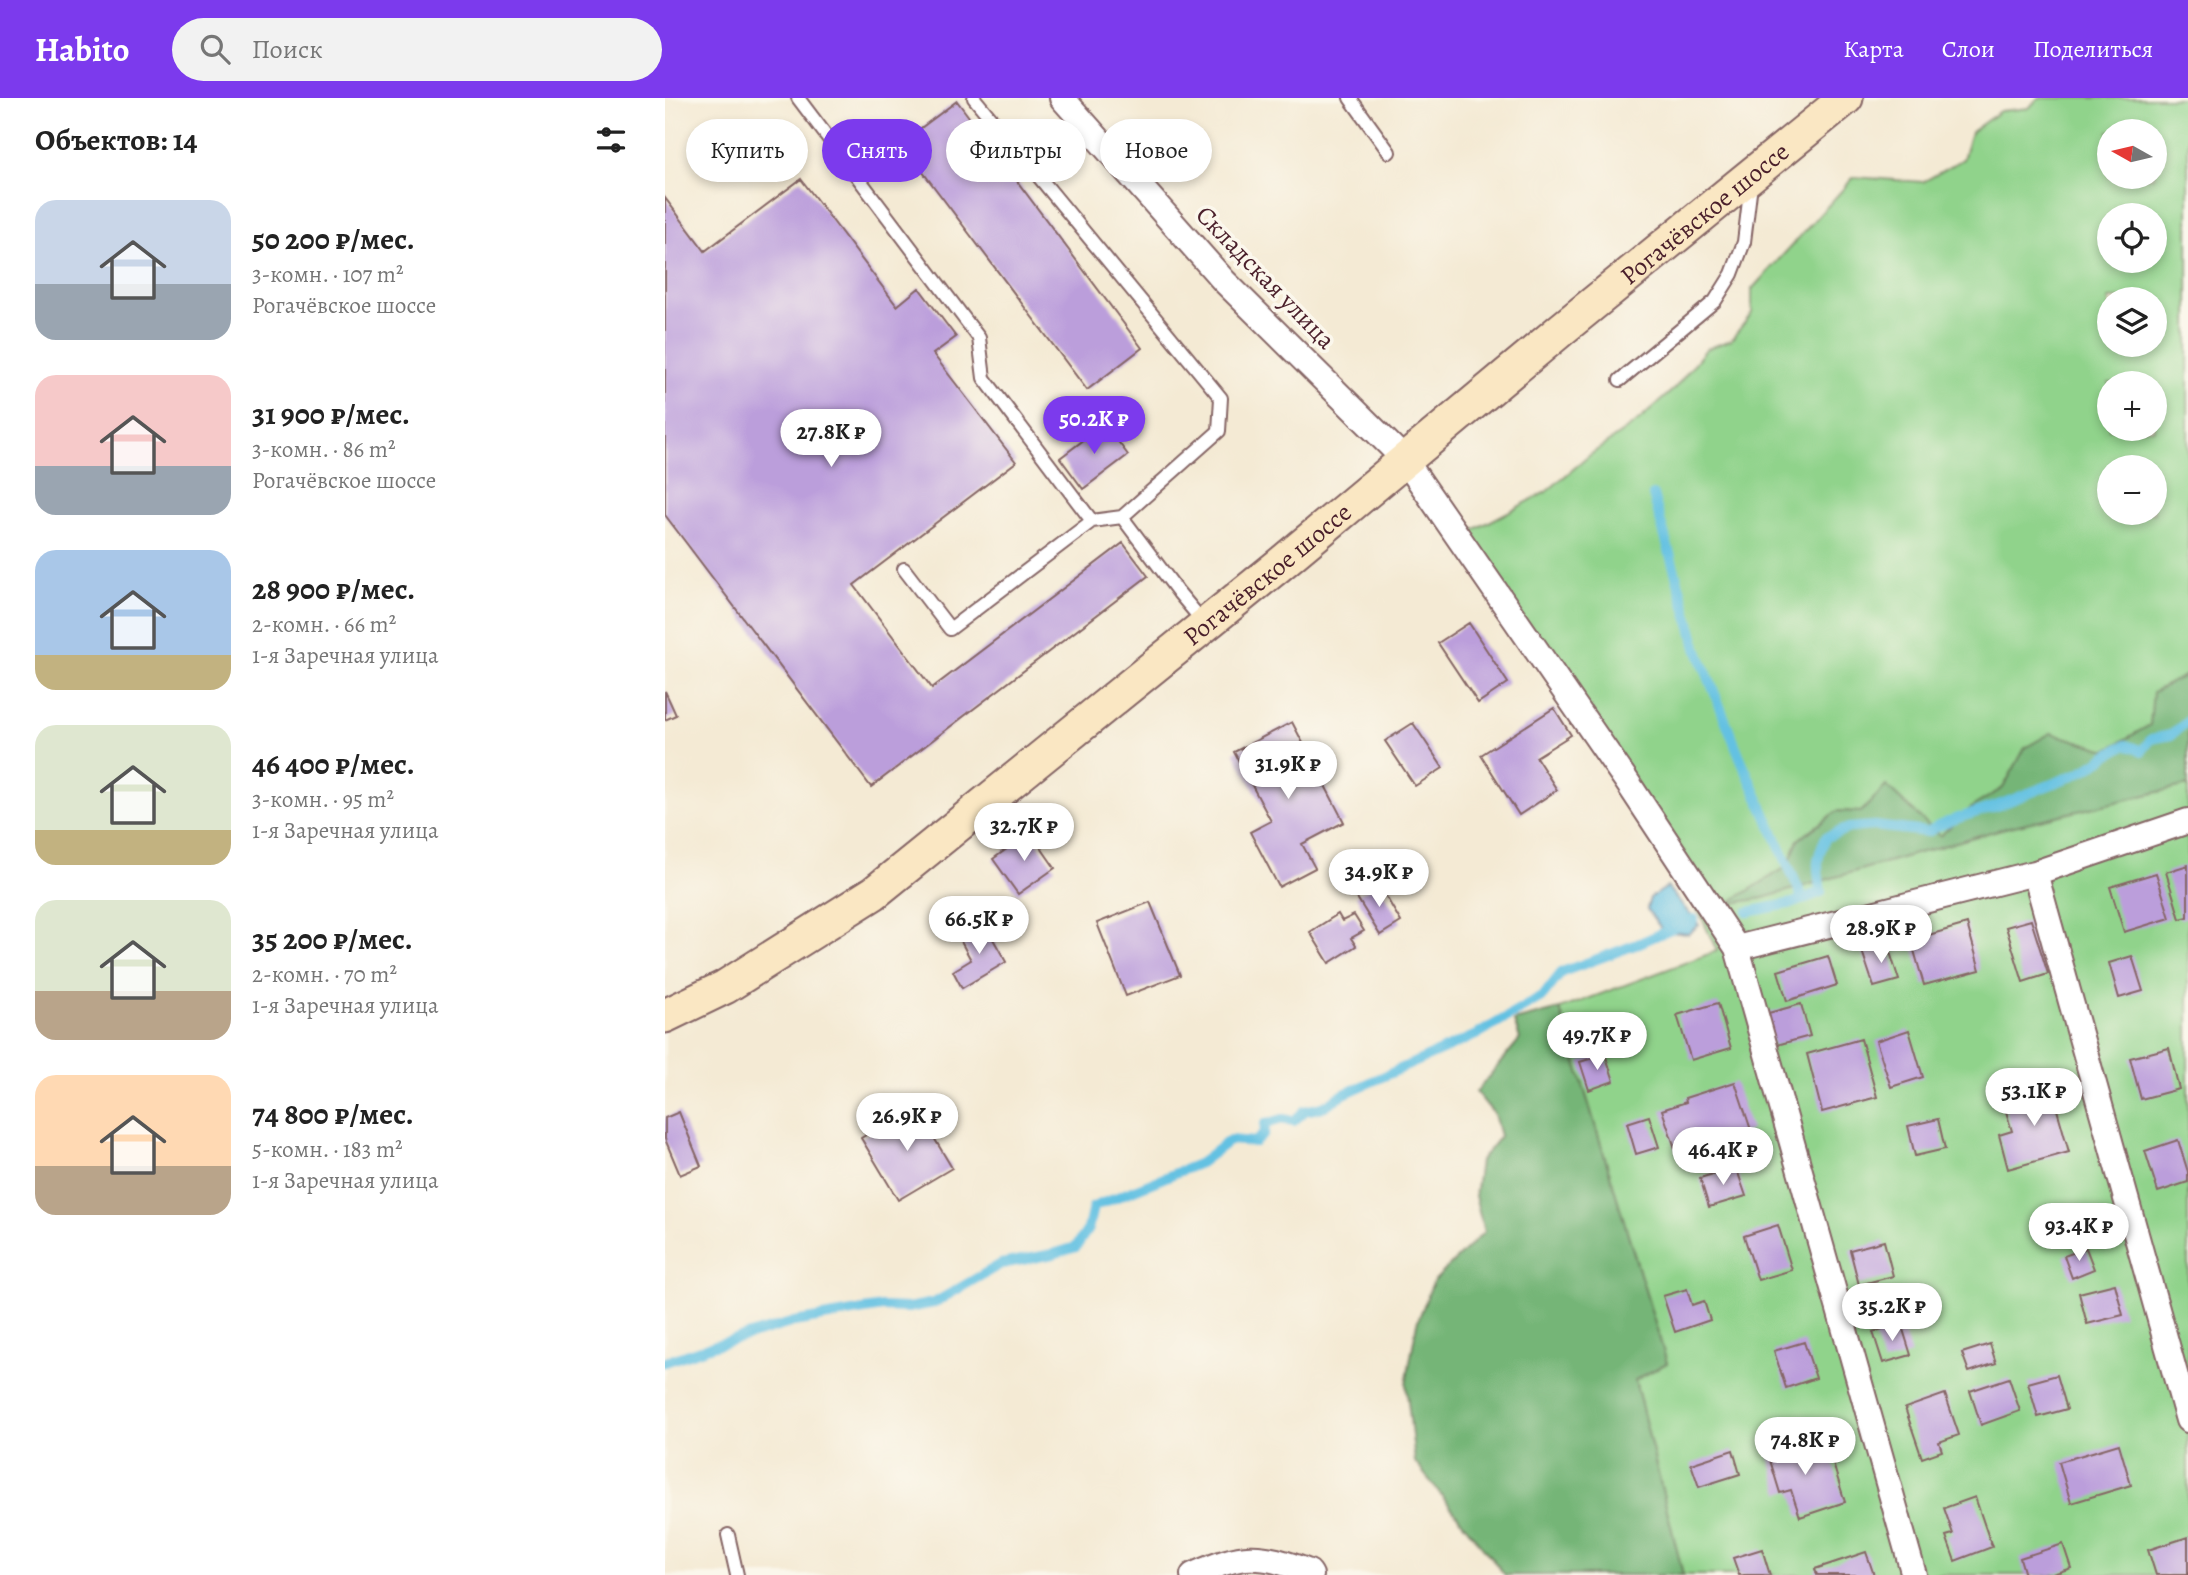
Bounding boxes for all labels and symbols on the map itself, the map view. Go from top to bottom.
north arrow [2097,119,2167,189]
street label: Рогачёвское шоссе [1613,134,1797,293]
street label: Складская улица [1188,198,1343,357]
pin: 50.2K ₽ [1029,396,1159,456]
pin: 27.8K ₽ [766,410,896,469]
street label: Рогачёвское шоссе [1176,495,1359,654]
pin: 31.9K ₽ [1223,742,1353,801]
pin: 32.7K ₽ [959,804,1089,863]
pin: 34.9K ₽ [1314,850,1444,909]
pin: 66.5K ₽ [914,896,1044,956]
pin: 28.9K ₽ [1816,906,1946,965]
pin: 49.7K ₽ [1532,1012,1662,1072]
pin: 53.1K ₽ [1969,1068,2099,1128]
pin: 26.9K ₽ [842,1094,972,1153]
pin: 46.4K ₽ [1658,1128,1788,1187]
pin: 93.4K ₽ [2014,1204,2144,1263]
pin: 35.2K ₽ [1827,1284,1957,1343]
pin: 74.8K ₽ [1740,1418,1870,1477]

